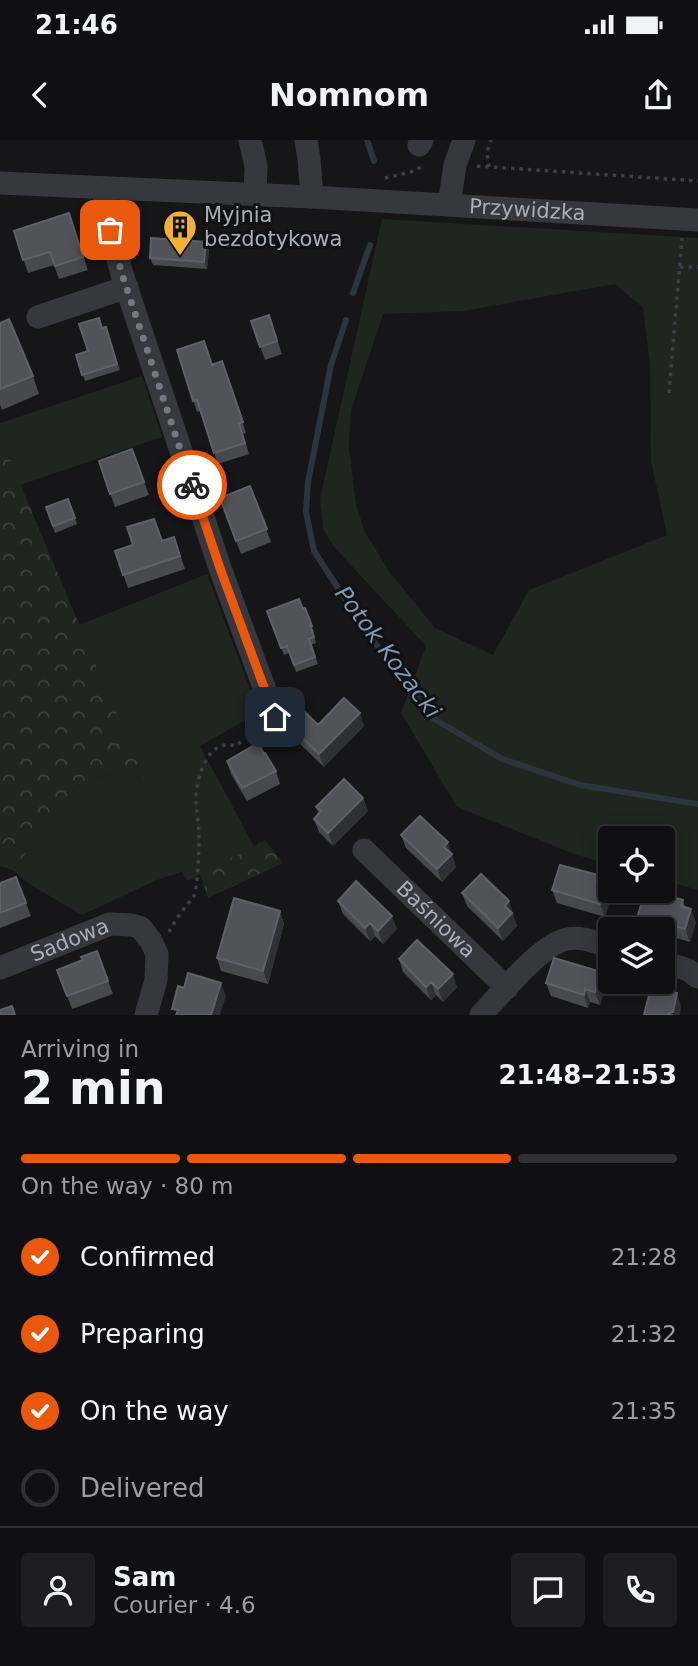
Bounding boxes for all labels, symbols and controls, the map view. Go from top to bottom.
text: 21:46 [35,10,118,40]
icon: back [21,76,59,114]
text: Nomnom [269,76,429,114]
icon: share [639,76,677,114]
street label: Przywidzka [468,194,586,225]
pin [80,200,140,260]
place label: Myjnia bezdotykowa [204,203,342,251]
building icon: Myjnia bezdotykowa [161,208,199,257]
icon: bag [91,211,129,249]
courier [157,450,227,520]
icon: bike [173,466,211,504]
water label: Potok Kozacki [330,581,446,724]
pin [245,687,305,747]
icon: home [256,698,294,736]
map controls [598,826,675,994]
button: locate [598,826,675,903]
street label: Baśniowa [392,876,480,963]
street label: Sadowa [27,914,112,967]
button: layers [598,917,675,994]
text: Arriving in [21,1036,139,1062]
text: 21:48–21:53 [498,1060,677,1090]
text: 2 min [21,1061,165,1115]
text: On the way · 80 m [21,1173,233,1199]
icon: check [21,1238,59,1276]
text: Confirmed [80,1242,215,1272]
text: 21:28 [611,1244,677,1270]
icon: check [21,1315,59,1353]
text: Preparing [80,1319,205,1349]
text: 21:32 [611,1321,677,1347]
icon: check [21,1392,59,1430]
text: On the way [80,1396,229,1426]
text: 21:35 [611,1398,677,1424]
text: Delivered [80,1473,204,1503]
button: person [21,1553,95,1627]
button: chat [511,1553,585,1627]
button: phone [603,1553,677,1627]
text: Sam [113,1562,176,1592]
text: Courier · 4.6 [113,1592,256,1618]

